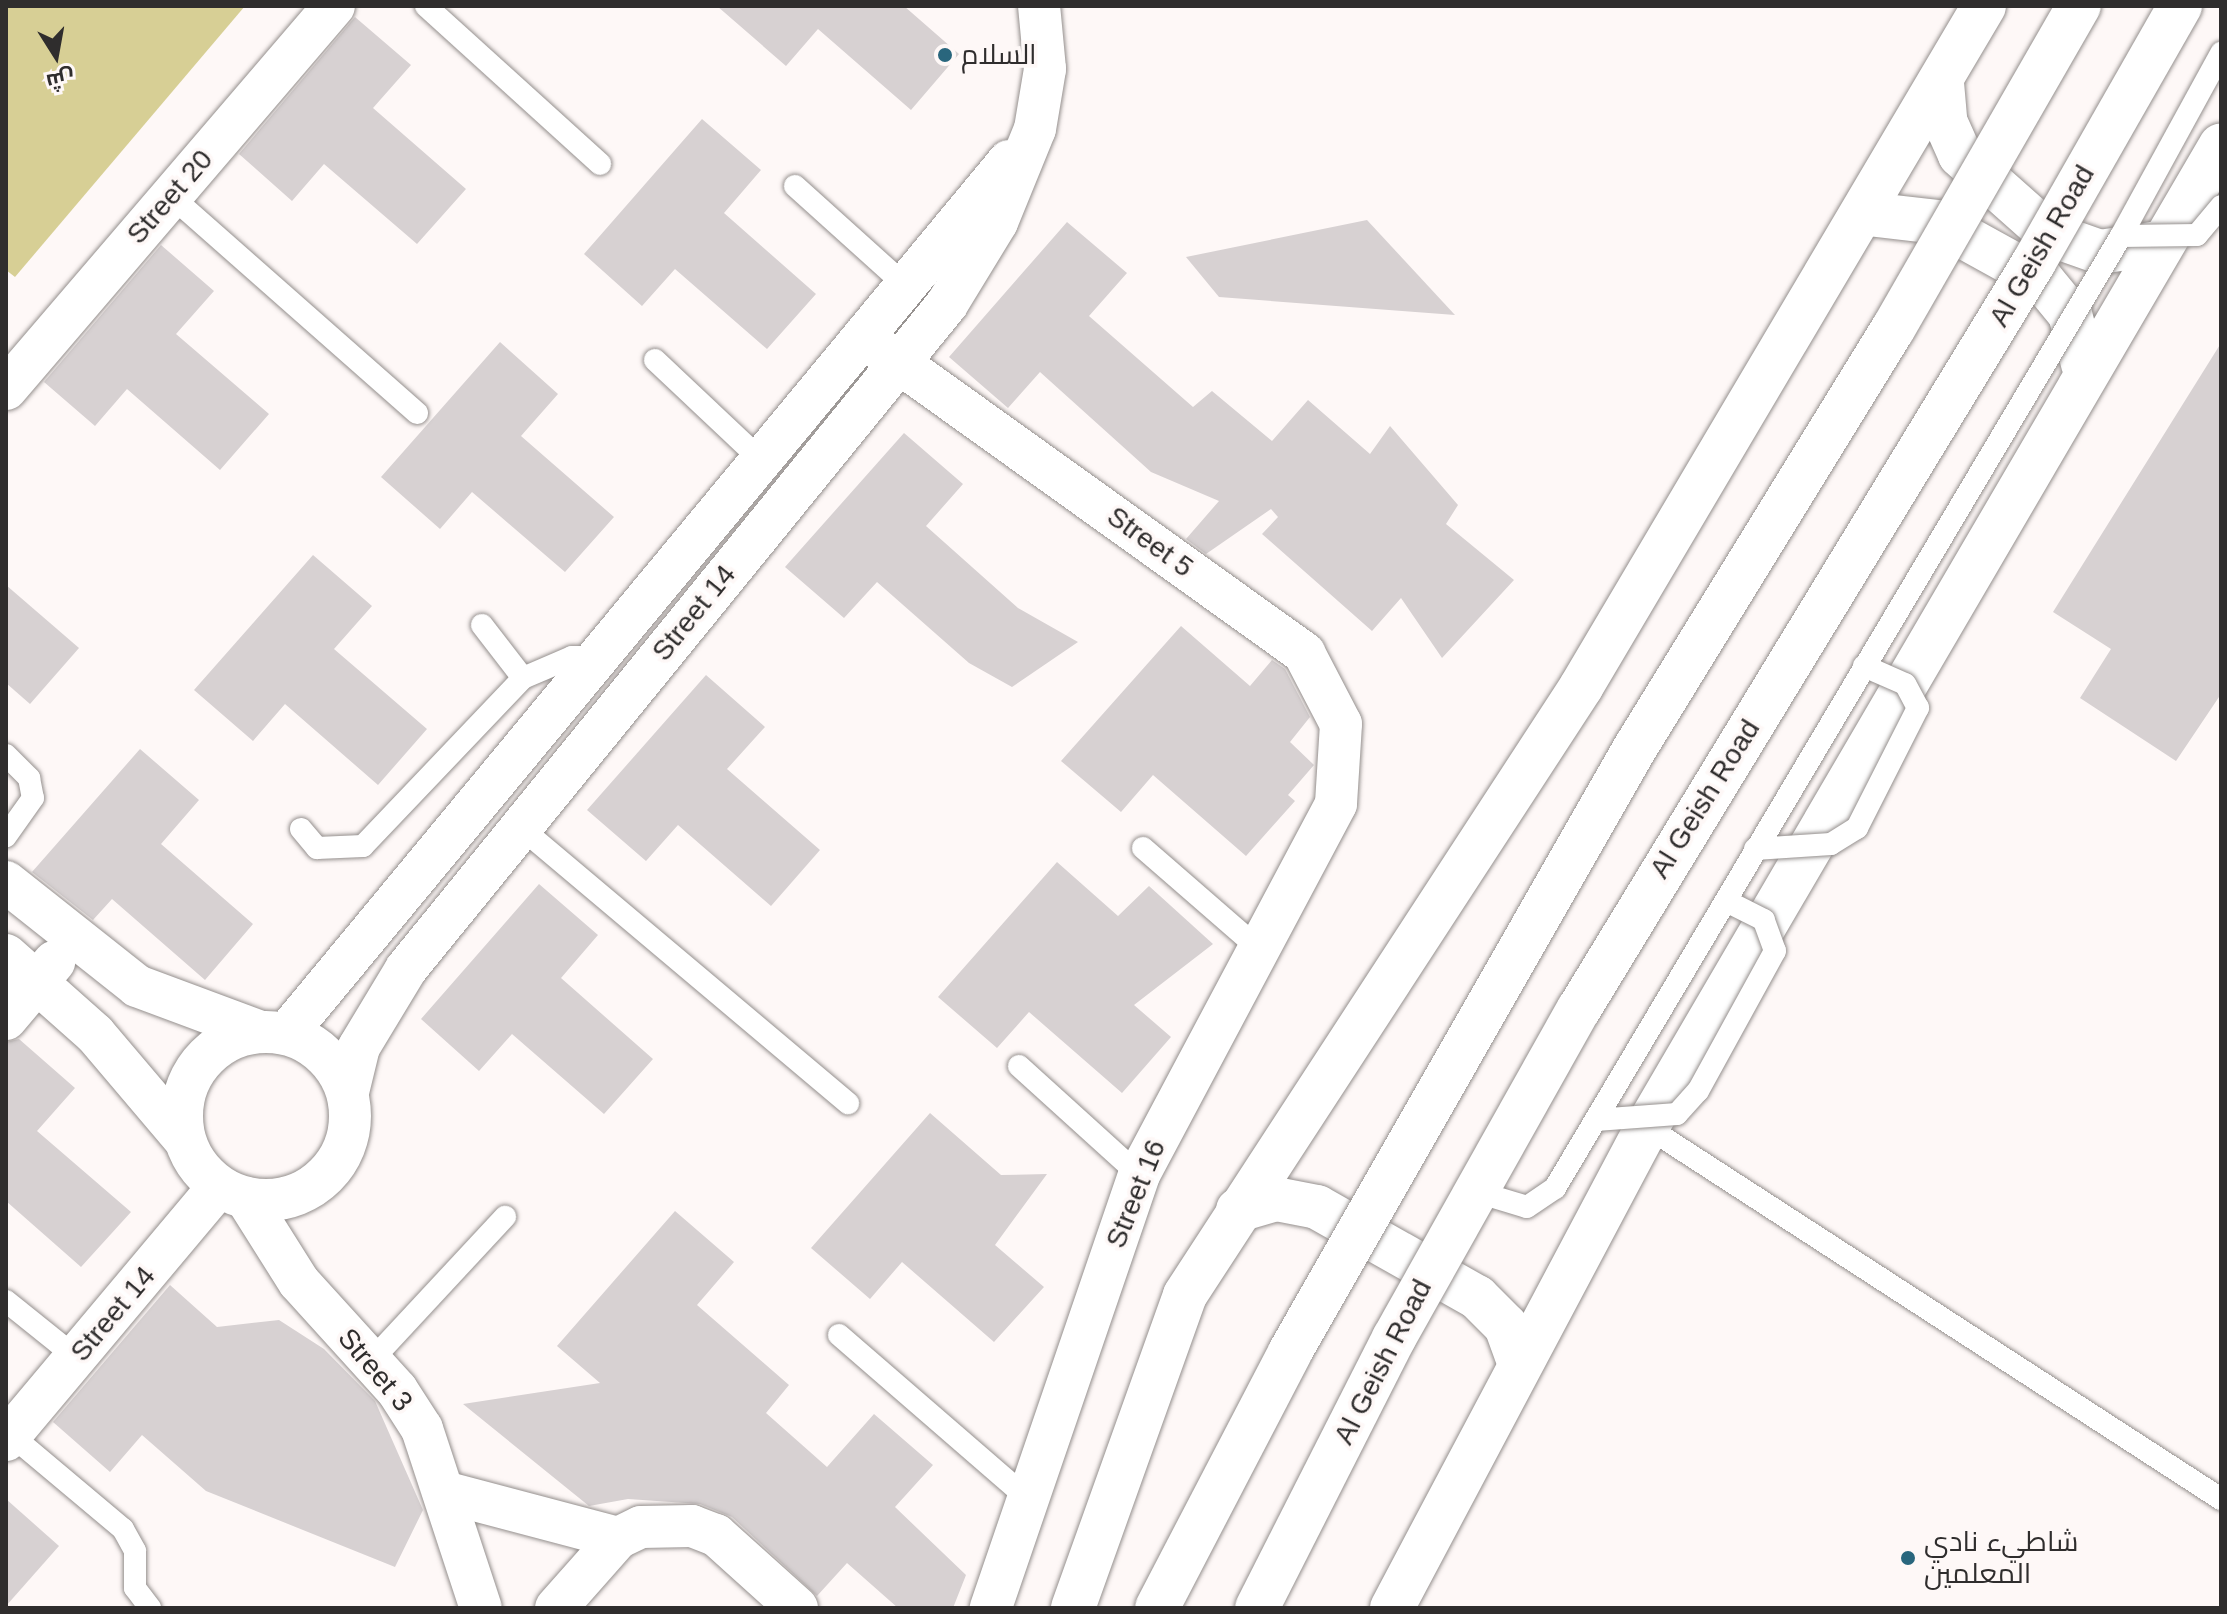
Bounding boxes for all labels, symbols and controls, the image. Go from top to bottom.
north arrow [16,16,96,96]
place label: السلام [961,38,1037,72]
marker: السلام [936,46,954,64]
text: ش [44,65,77,95]
street label: Street 20 [120,143,220,251]
street label: Al Geish Road [1982,159,2102,333]
street label: Street 5 [1100,500,1200,584]
street label: Street 14 [645,558,743,668]
street label: Al Geish Road [1643,714,1767,884]
street label: Street 16 [1099,1135,1173,1253]
street label: Street 14 [64,1260,162,1368]
street label: Al Geish Road [1327,1274,1439,1450]
street label: Street 3 [331,1322,419,1418]
place label: شاطيء نادي المعلمين [1924,1525,2078,1591]
marker: شاطيء نادي المعلمين [1899,1549,1917,1567]

